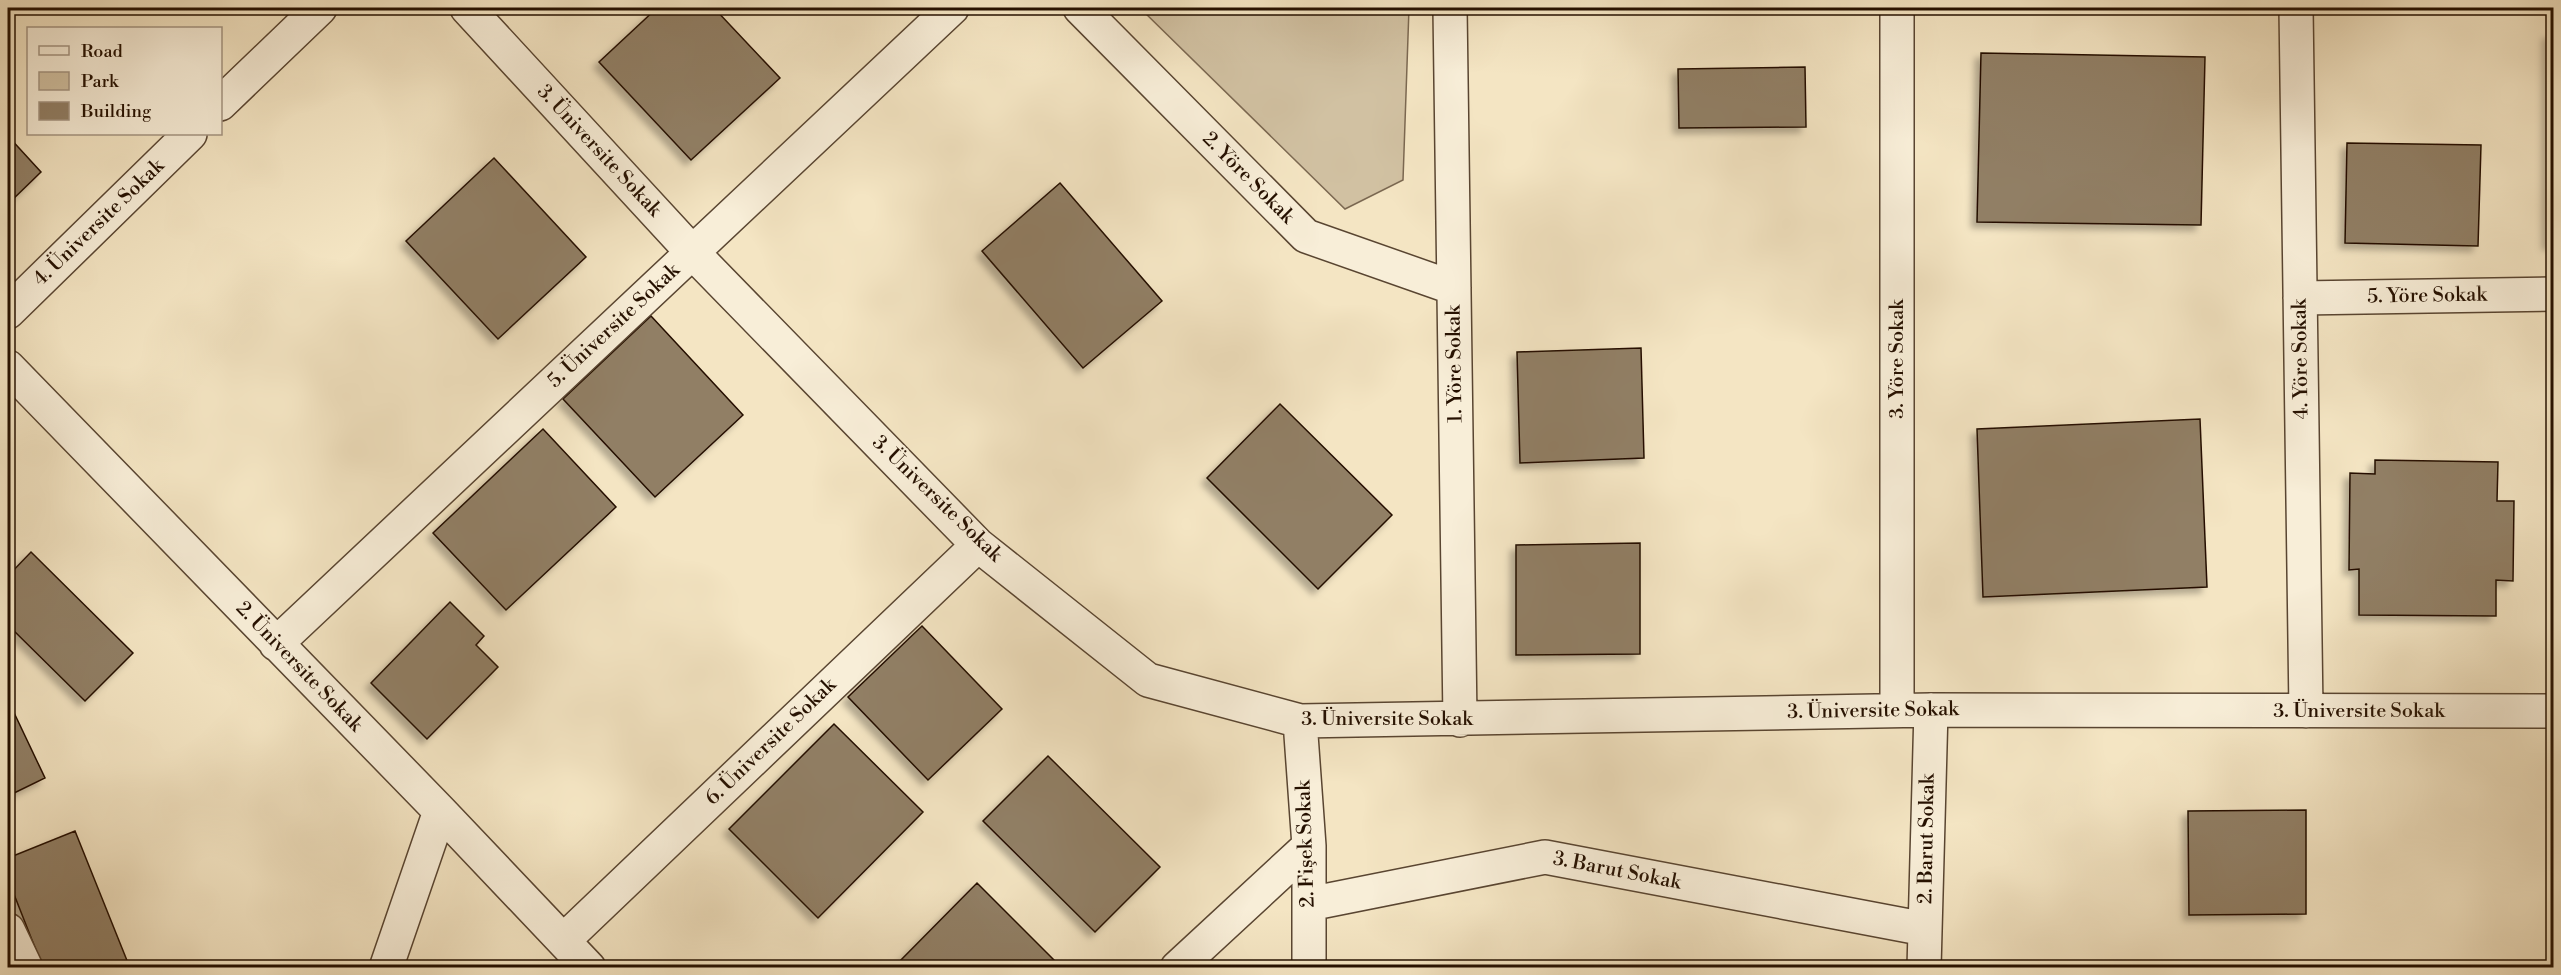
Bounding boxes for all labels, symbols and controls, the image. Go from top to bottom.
legend [27,27,222,135]
text: Road [81,40,124,63]
text: Park [81,70,120,93]
street label: 3. Üniversite Sokak [531,79,668,223]
text: Building [80,100,152,123]
street label: 2. Yöre Sokak [1197,127,1300,230]
street label: 4. Üniversite Sokak [28,152,171,292]
street label: 5. Üniversite Sokak [542,257,686,394]
street label: 5. Yöre Sokak [2367,282,2489,310]
street label: 4. Yöre Sokak [2287,297,2315,419]
street label: 3. Yöre Sokak [1885,298,1910,419]
street label: 1. Yöre Sokak [1441,303,1469,423]
street label: 3. Üniversite Sokak [867,430,1009,569]
street label: 2. Üniversite Sokak [230,596,369,739]
street label: 6. Üniversite Sokak [700,671,843,811]
street label: 3. Üniversite Sokak [1787,696,1960,725]
street label: 3. Üniversite Sokak [2273,698,2446,724]
street label: 3. Üniversite Sokak [1301,706,1474,732]
street label: 2. Barut Sokak [1913,772,1941,904]
street label: 2. Fişek Sokak [1291,778,1321,908]
street label: 3. Barut Sokak [1551,846,1685,896]

